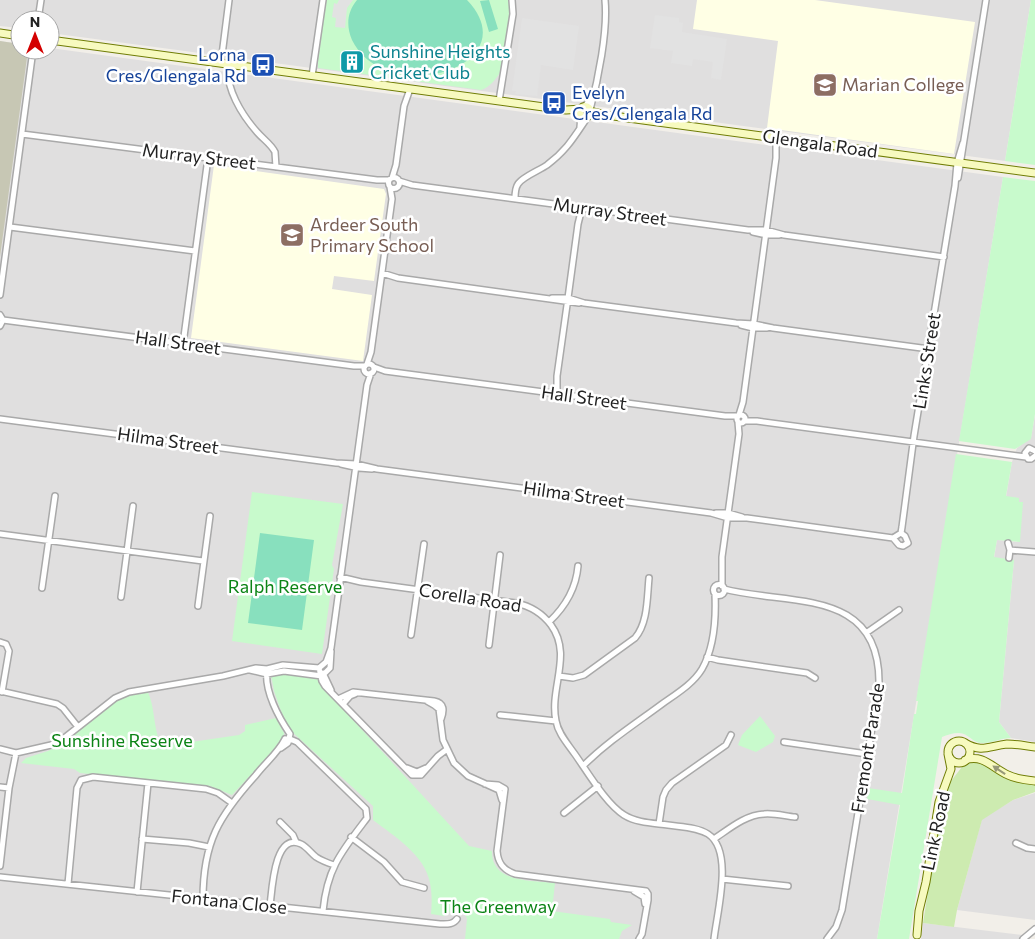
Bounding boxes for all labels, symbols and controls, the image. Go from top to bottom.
north arrow [10,10,60,60]
text: N [30,13,40,30]
place label: Sunshine Heights Cricket Club [370,40,511,83]
place label: Lorna Cres/Glengala Rd [106,43,246,86]
building icon: Sunshine Heights Cricket Club [339,49,365,75]
bus stop icon: Lorna Cres/Glengala Rd [250,52,276,78]
school or university icon: Marian College [812,72,838,98]
place label: Marian College [842,73,964,95]
place label: Evelyn Cres/Glengala Rd [572,81,712,124]
bus stop icon: Evelyn Cres/Glengala Rd [541,90,567,116]
street label: Glengala Road [761,124,879,162]
street label: Murray Street [141,138,257,174]
street label: Murray Street [552,192,668,230]
place label: Ardeer South Primary School [310,213,434,256]
school or university icon: Ardeer South Primary School [279,222,305,248]
street label: Links Street [908,311,945,411]
street label: Hall Street [134,325,222,359]
street label: Hall Street [540,380,628,414]
street label: Hilma Street [116,422,220,458]
street label: Hilma Street [522,476,626,512]
park label: Ralph Reserve [228,575,342,597]
street label: Corella Road [417,578,523,616]
street label: Fremont Parade [846,681,888,814]
park label: Sunshine Reserve [51,729,193,751]
one-way arrow [993,765,1006,775]
street label: Link Road [916,789,954,872]
street label: Fontana Close [170,884,288,918]
park label: The Greenway [440,895,556,917]

